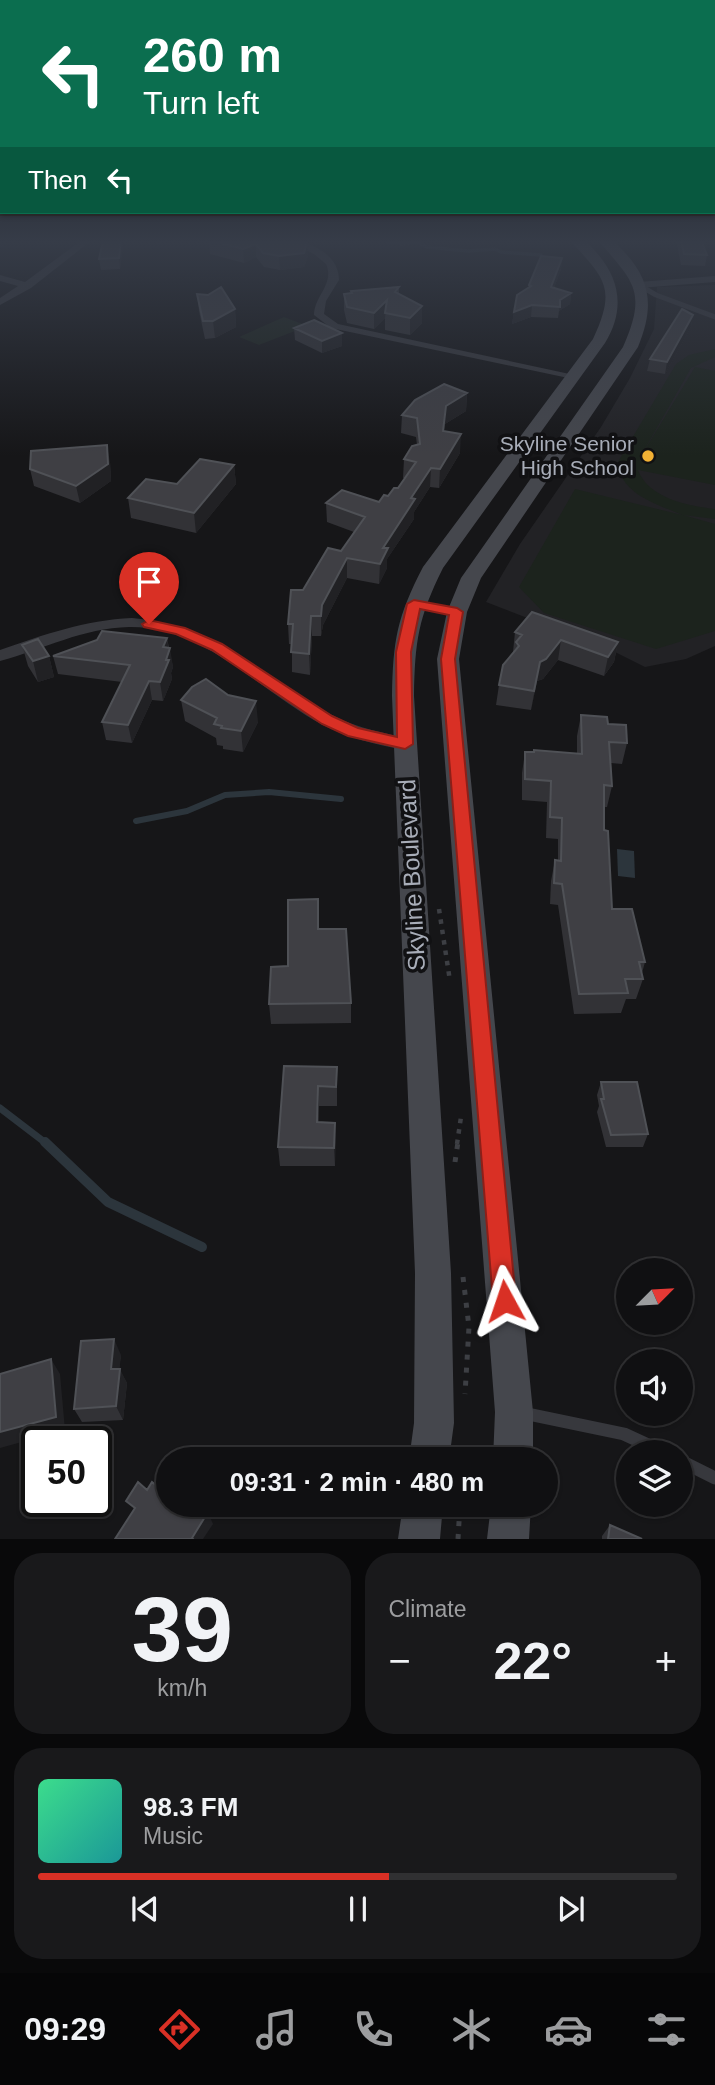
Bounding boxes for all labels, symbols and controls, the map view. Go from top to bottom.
icon: left [28,28,119,119]
text: 260 m [143,28,282,82]
text: Turn left [143,85,259,121]
icon: left [101,161,139,199]
text: Then [28,165,87,195]
place label: Skyline Senior High School [500,432,634,479]
marker: Skyline Senior High School [640,448,656,464]
pin [119,552,179,624]
icon: arrive [130,563,168,601]
street label: Skyline Boulevard [393,778,430,972]
north arrow [616,1258,693,1335]
map controls [616,1258,693,1517]
position arrow [468,1264,542,1338]
button: sound [616,1349,693,1426]
speed limit sign: 50 [21,1426,112,1517]
button: layers [616,1440,693,1517]
text: 09:31 · 2 min · 480 m [230,1467,484,1497]
text: 39 [132,1579,233,1680]
text: Climate [389,1596,466,1622]
text: 22° [493,1632,572,1690]
text: − [389,1640,411,1682]
text: + [655,1640,677,1682]
text: km/h [157,1675,207,1701]
text: 98.3 FM [143,1792,238,1822]
text: Music [143,1823,203,1849]
icon: previous [126,1890,164,1928]
icon: pause [339,1890,377,1928]
icon: next [552,1890,590,1928]
icon: directions [155,2005,204,2054]
icon: music [252,2005,301,2054]
icon: phone [349,2005,398,2054]
icon: climate [447,2005,496,2054]
icon: car [544,2005,593,2054]
icon: filters [642,2005,691,2054]
text: 09:29 [24,2011,106,2047]

